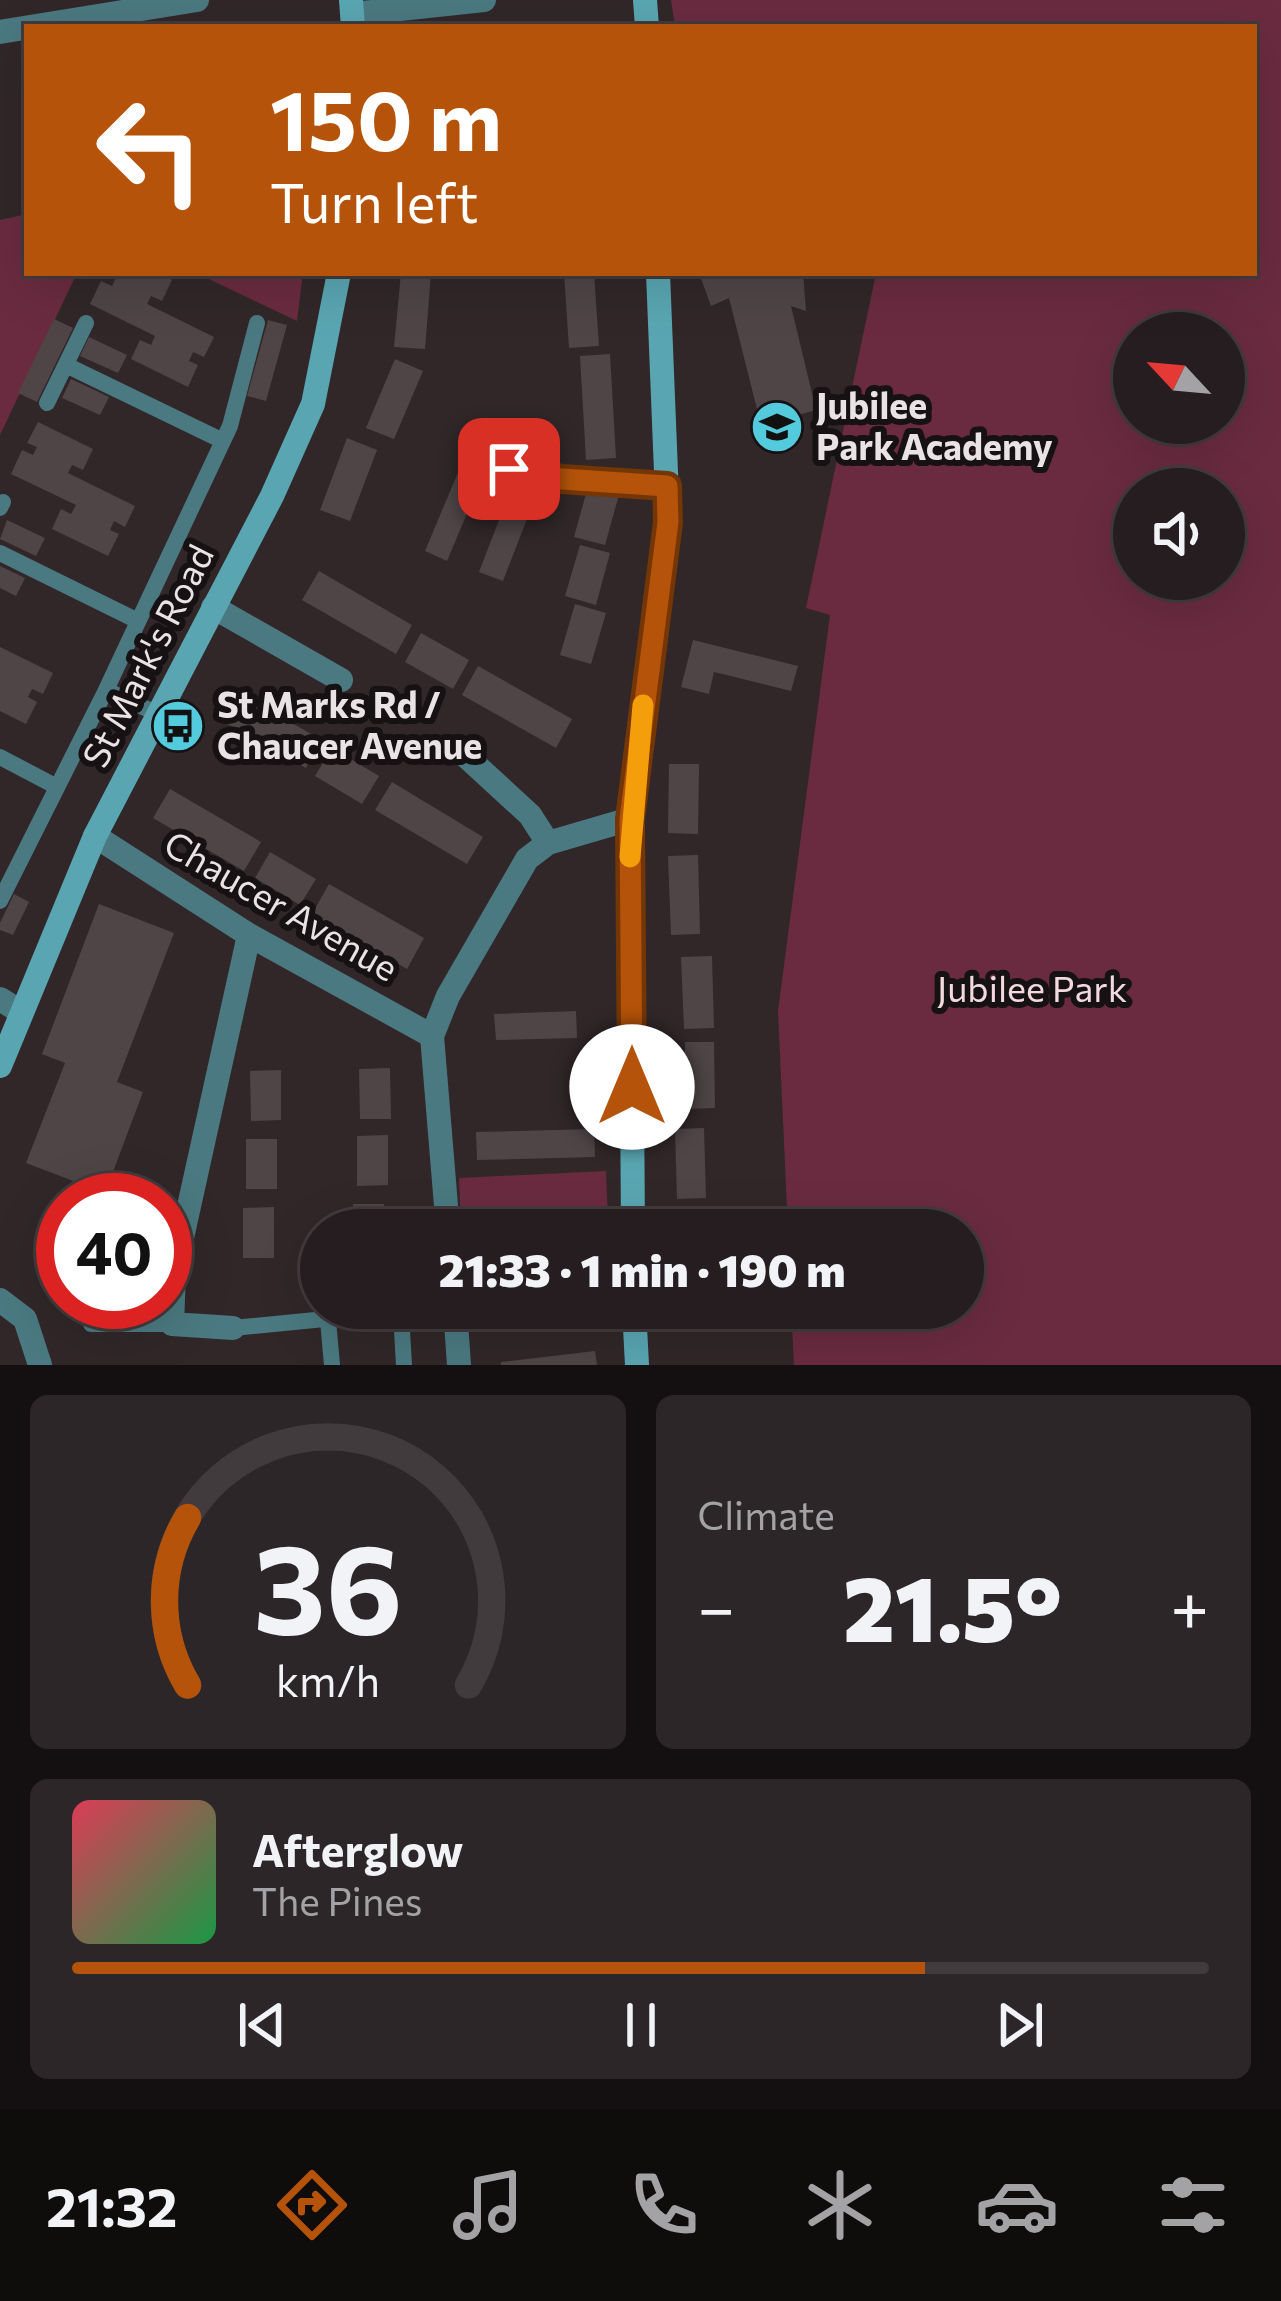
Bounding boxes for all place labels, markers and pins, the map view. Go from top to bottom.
place label: Jubilee Park Academy [816,382,1053,467]
school or university icon: Jubilee Park Academy [749,399,805,455]
pin [458,418,560,520]
place label: St Marks Rd / Chaucer Avenue [217,681,482,766]
bus stop icon: St Marks Rd / Chaucer Avenue [150,698,206,754]

